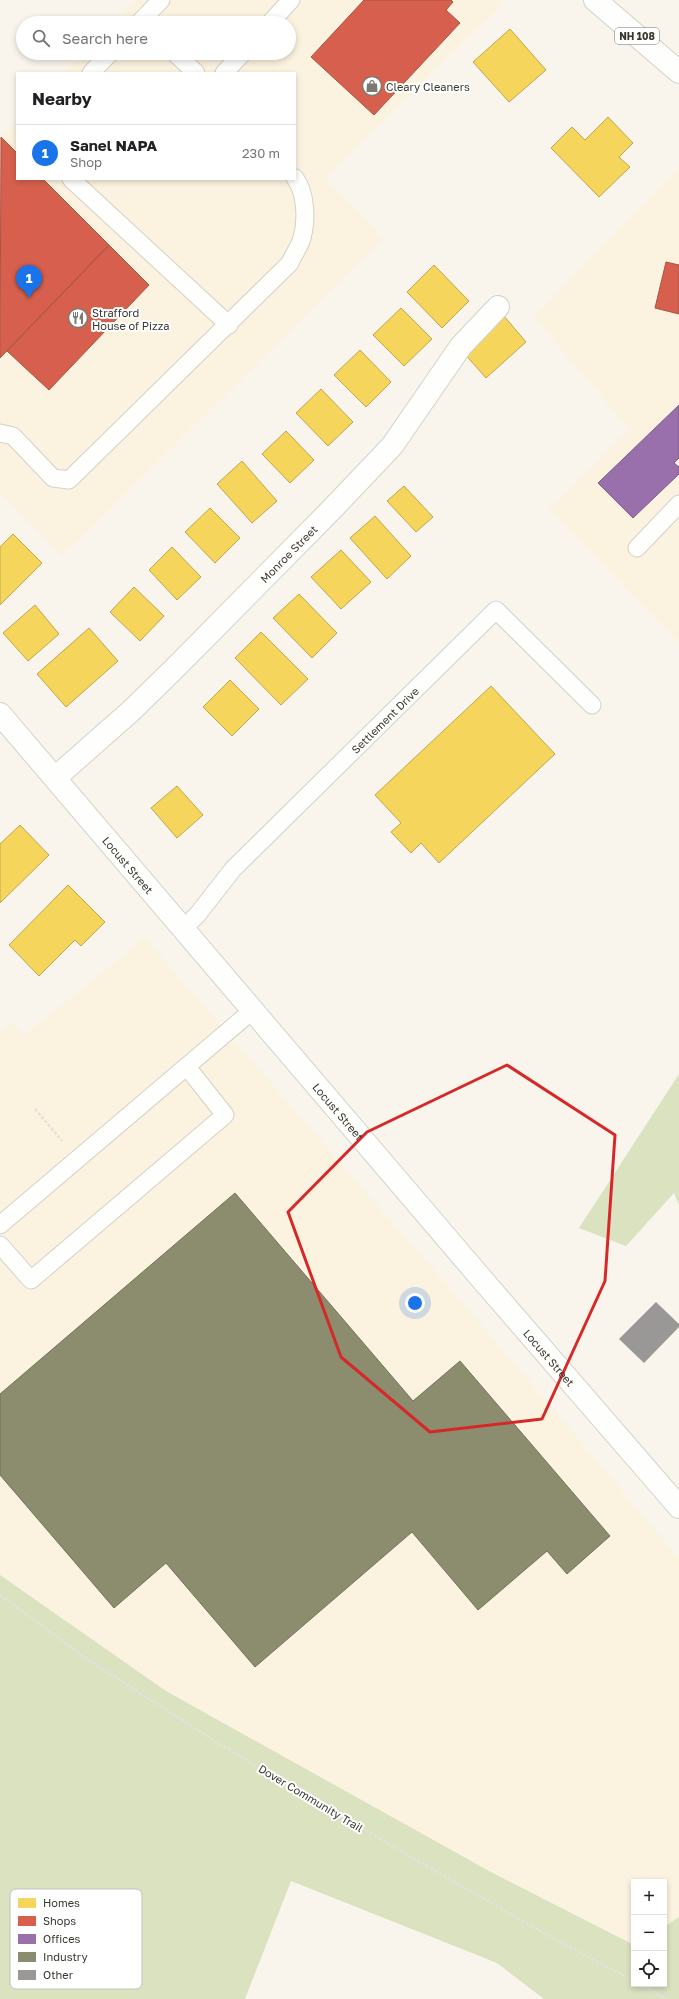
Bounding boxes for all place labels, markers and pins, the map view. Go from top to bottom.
shop icon: Cleary Cleaners [361,75,383,97]
place label: Cleary Cleaners [386,80,470,93]
pin: 1 [16,265,42,298]
place label: Strafford House of Pizza [92,306,170,332]
restaurant icon: Strafford House of Pizza [67,307,89,329]

